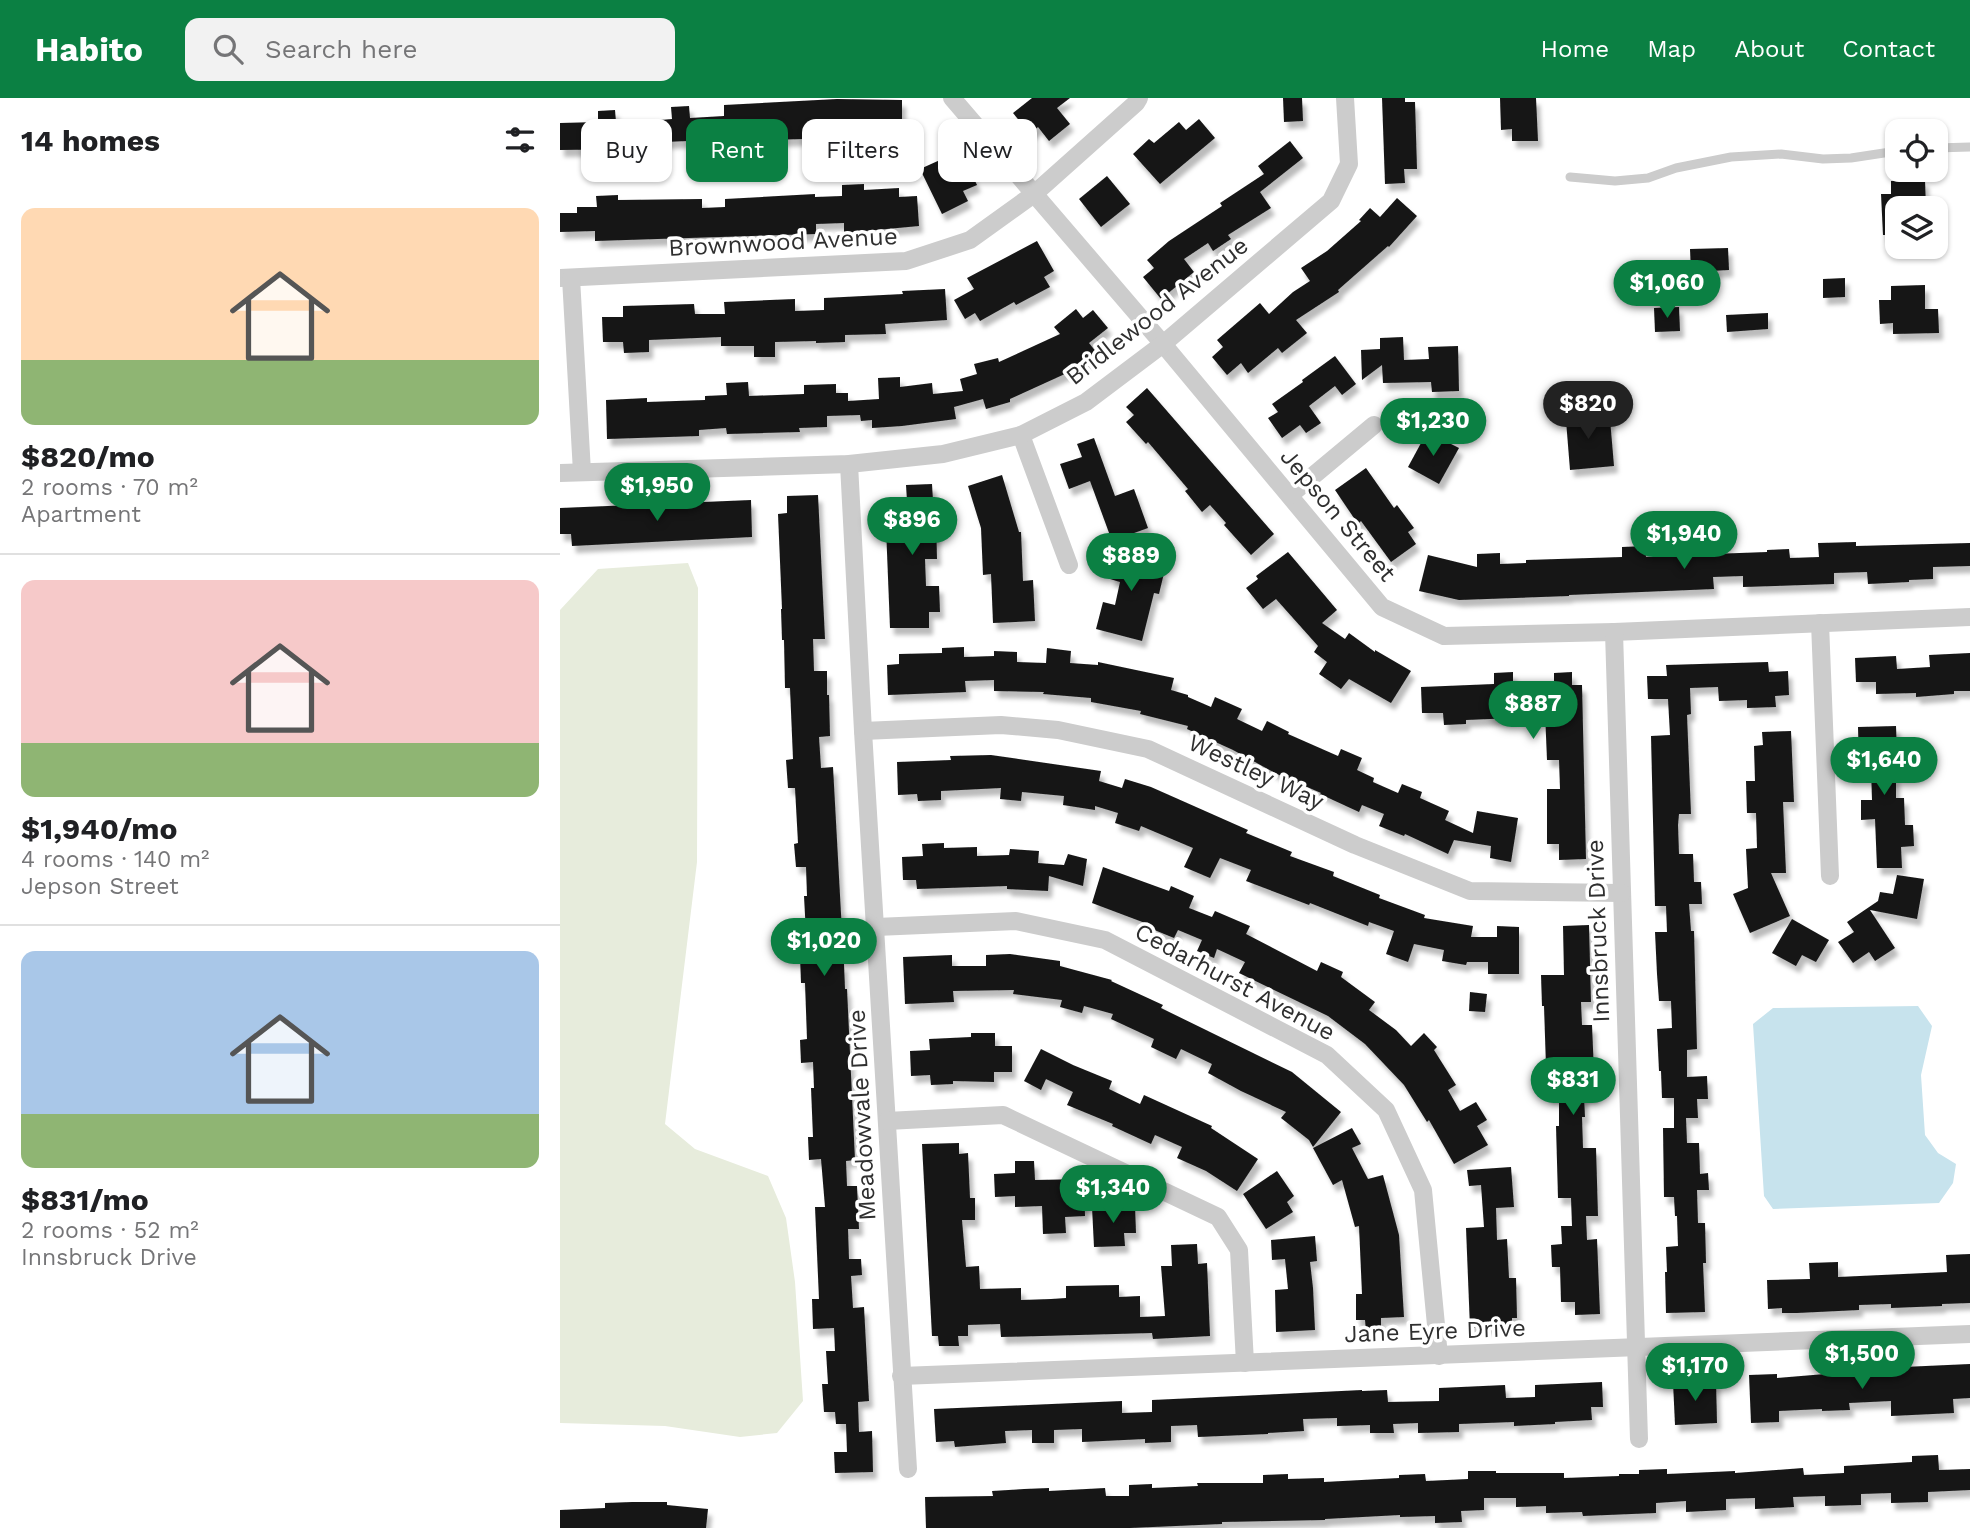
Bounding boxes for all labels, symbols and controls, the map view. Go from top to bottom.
search box [185,18,675,81]
text: Habito [35,30,143,69]
icon: search [209,30,247,68]
text: Search here [265,34,417,64]
text: Home [1541,35,1609,63]
text: Map [1647,35,1696,63]
text: About [1734,35,1804,63]
text: Contact [1842,35,1935,63]
chip: Buy [581,119,672,182]
chip: Rent [686,119,788,182]
chip: Filters [802,119,924,182]
chip: New [938,119,1037,182]
map controls [1885,119,1948,259]
button: locate [1885,119,1948,182]
icon: filters [501,121,539,159]
text: 14 homes [21,123,160,158]
button: layers [1885,196,1948,259]
street label: Brownwood Avenue [668,222,898,262]
street label: Bridlewood Avenue [1060,231,1254,391]
icon: home [217,253,343,379]
pin: $1,060 [1610,260,1724,320]
text: $1,060 [1630,269,1704,296]
pin: $820 [1547,382,1629,441]
text: $820 [1559,390,1617,417]
pin: $1,230 [1376,398,1490,458]
text: $1,230 [1396,407,1470,434]
text: $820/mo [21,439,155,474]
street label: Jepson Street [1274,443,1402,587]
pin: $1,950 [600,464,714,523]
text: $1,950 [620,472,694,499]
text: 2 rooms · 70 m² [21,474,198,501]
pin: $896 [871,498,953,557]
text: Apartment [21,501,141,528]
text: $896 [883,506,941,533]
pin: $1,940 [1627,512,1741,571]
text: $1,940 [1646,520,1722,547]
pin: $889 [1090,533,1172,593]
text: $889 [1102,542,1160,569]
icon: home [217,625,343,751]
pin: $887 [1492,682,1574,741]
text: $887 [1505,690,1561,717]
street label: Westley Way [1184,728,1329,816]
pin: $1,640 [1827,738,1941,797]
text: $1,640 [1846,746,1922,773]
text: $1,940/mo [21,811,178,846]
street label: Innsbruck Drive [1581,839,1615,1023]
text: 4 rooms · 140 m² [21,846,209,873]
text: Jepson Street [21,873,179,900]
street label: Cedarhurst Avenue [1130,917,1340,1047]
pin: $1,020 [767,918,881,978]
text: $1,020 [787,927,861,954]
icon: home [217,996,343,1122]
street label: Meadowvale Drive [842,1009,882,1221]
pin: $831 [1532,1058,1614,1117]
text: $831 [1547,1066,1599,1093]
pin: $1,340 [1056,1166,1170,1225]
text: $1,340 [1076,1174,1150,1201]
text: $831/mo [21,1182,149,1217]
text: 2 rooms · 52 m² [21,1217,199,1244]
text: Innsbruck Drive [21,1244,197,1271]
street label: Jane Eyre Drive [1344,1314,1526,1348]
pin: $1,500 [1805,1332,1919,1391]
text: $1,500 [1825,1340,1899,1367]
pin: $1,170 [1638,1344,1752,1403]
text: $1,170 [1661,1352,1729,1379]

